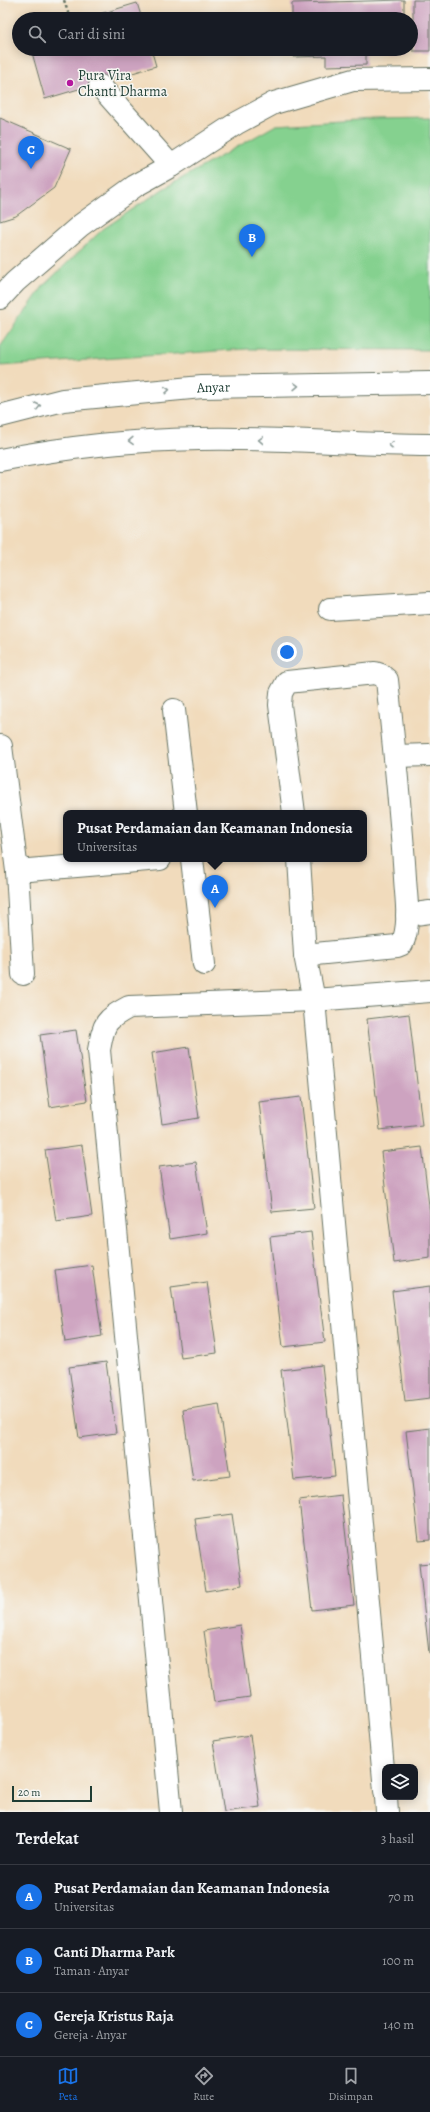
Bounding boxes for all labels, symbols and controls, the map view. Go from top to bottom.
search box [12,12,418,56]
icon: search [26,23,48,45]
text: Cari di sini [58,24,125,44]
place label: Pura Vira Chanti Dharma [78,66,168,101]
marker: Pura Vira Chanti Dharma [65,78,75,88]
pin: C [18,136,44,169]
pin: B [239,224,265,257]
street label: Anyar [195,377,231,398]
one-way arrow [293,382,299,390]
one-way arrow [163,386,170,395]
one-way arrow [35,403,41,411]
one-way arrow [258,436,264,445]
one-way arrow [128,437,134,446]
one-way arrow [388,440,394,449]
your location [277,642,297,662]
popup [63,810,367,862]
text: Pusat Perdamaian dan Keamanan Indonesia [77,818,353,838]
text: Universitas [77,838,137,855]
pin: A [202,875,228,908]
map controls [382,1764,418,1800]
button: layers [382,1764,418,1800]
scale bar [12,1784,92,1803]
text: 20 m [18,1785,40,1800]
text: Terdekat [16,1827,79,1850]
text: 3 hasil [381,1830,414,1847]
text: Pusat Perdamaian dan Keamanan Indonesia [54,1878,330,1898]
text: A [25,1888,33,1905]
text: 70 m [388,1888,414,1905]
text: Universitas [54,1898,114,1915]
text: Canti Dharma Park [54,1942,175,1962]
text: B [25,1952,33,1969]
text: 100 m [382,1952,414,1969]
text: Taman · Anyar [54,1962,129,1979]
text: Gereja Kristus Raja [54,2006,174,2026]
text: C [25,2016,33,2033]
text: 140 m [383,2016,414,2033]
text: Gereja · Anyar [54,2026,127,2043]
tab: Peta [57,2065,79,2104]
tab: Rute [193,2065,215,2104]
tab: Disimpan [329,2065,373,2104]

